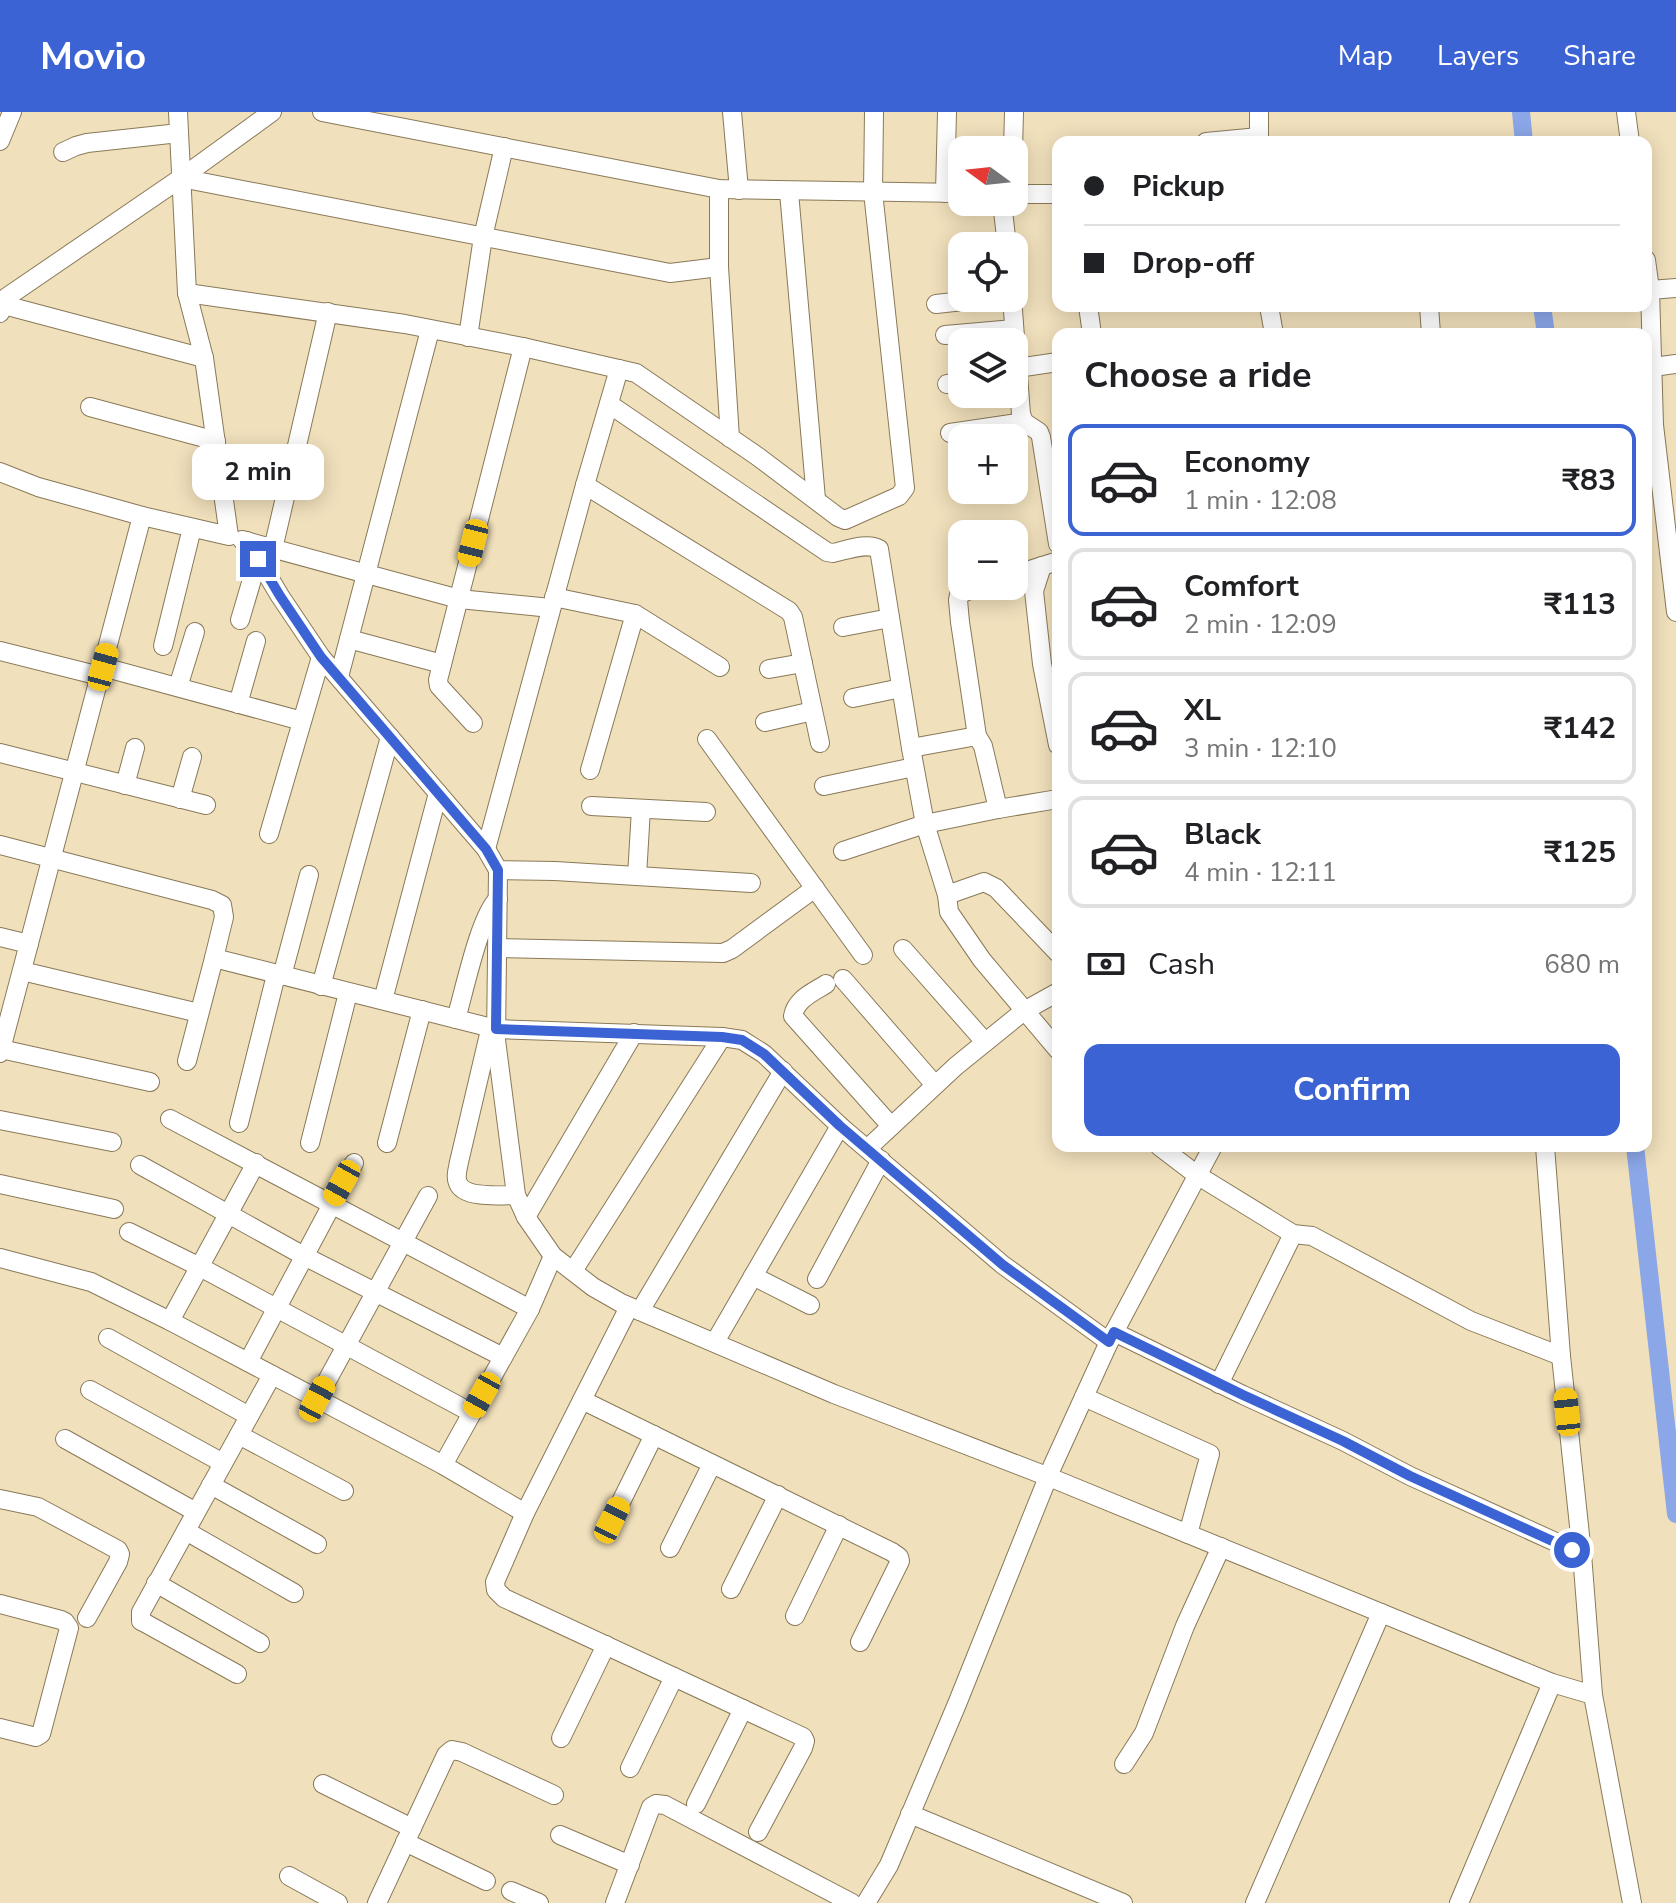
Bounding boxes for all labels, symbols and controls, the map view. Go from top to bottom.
text: Movio [40,31,146,82]
text: Map [1338,37,1393,75]
text: Layers [1437,37,1519,75]
text: Share [1563,37,1636,75]
north arrow [948,136,1028,216]
map controls [948,136,1028,600]
text: Pickup [1132,166,1225,207]
button: locate [948,232,1028,312]
text: Drop-off [1132,243,1254,284]
button: layers [948,328,1028,408]
text: Choose a ride [1084,351,1312,400]
button: + [948,424,1028,504]
text: Economy [1184,442,1310,483]
callout: 2 min [192,443,324,499]
icon: car [1088,444,1160,516]
text: 2 min [224,454,292,489]
text: ₹83 [1562,460,1616,501]
text: 1 min · 12:08 [1184,483,1337,518]
car [456,517,490,569]
button: − [948,520,1028,600]
route end [240,541,276,577]
text: Comfort [1184,566,1299,607]
icon: car [1088,568,1160,640]
text: ₹113 [1544,584,1616,625]
text: 2 min · 12:09 [1184,607,1337,642]
car [85,641,121,693]
text: XL [1184,690,1221,731]
icon: car [1088,692,1160,764]
text: ₹142 [1544,708,1616,749]
text: 3 min · 12:10 [1184,731,1337,766]
text: Black [1184,814,1261,855]
icon: car [1088,816,1160,888]
text: ₹125 [1544,832,1616,873]
text: 4 min · 12:11 [1184,855,1337,890]
icon: cash [1084,942,1128,986]
text: Cash [1148,944,1215,985]
text: 680 m [1544,947,1620,982]
button: Confirm [1084,1044,1620,1136]
car [320,1156,364,1210]
car [460,1368,504,1422]
car [295,1372,339,1426]
car [1553,1387,1581,1437]
car [591,1493,633,1547]
route start [1554,1532,1590,1568]

